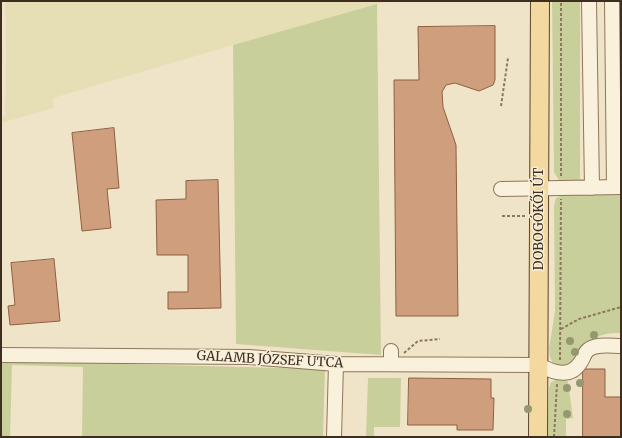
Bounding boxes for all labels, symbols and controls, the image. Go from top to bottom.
street label: DOBOGÓKŐI ÚT [531,168,547,270]
street label: GALAMB JÓZSEF UTCA [196,348,344,372]

